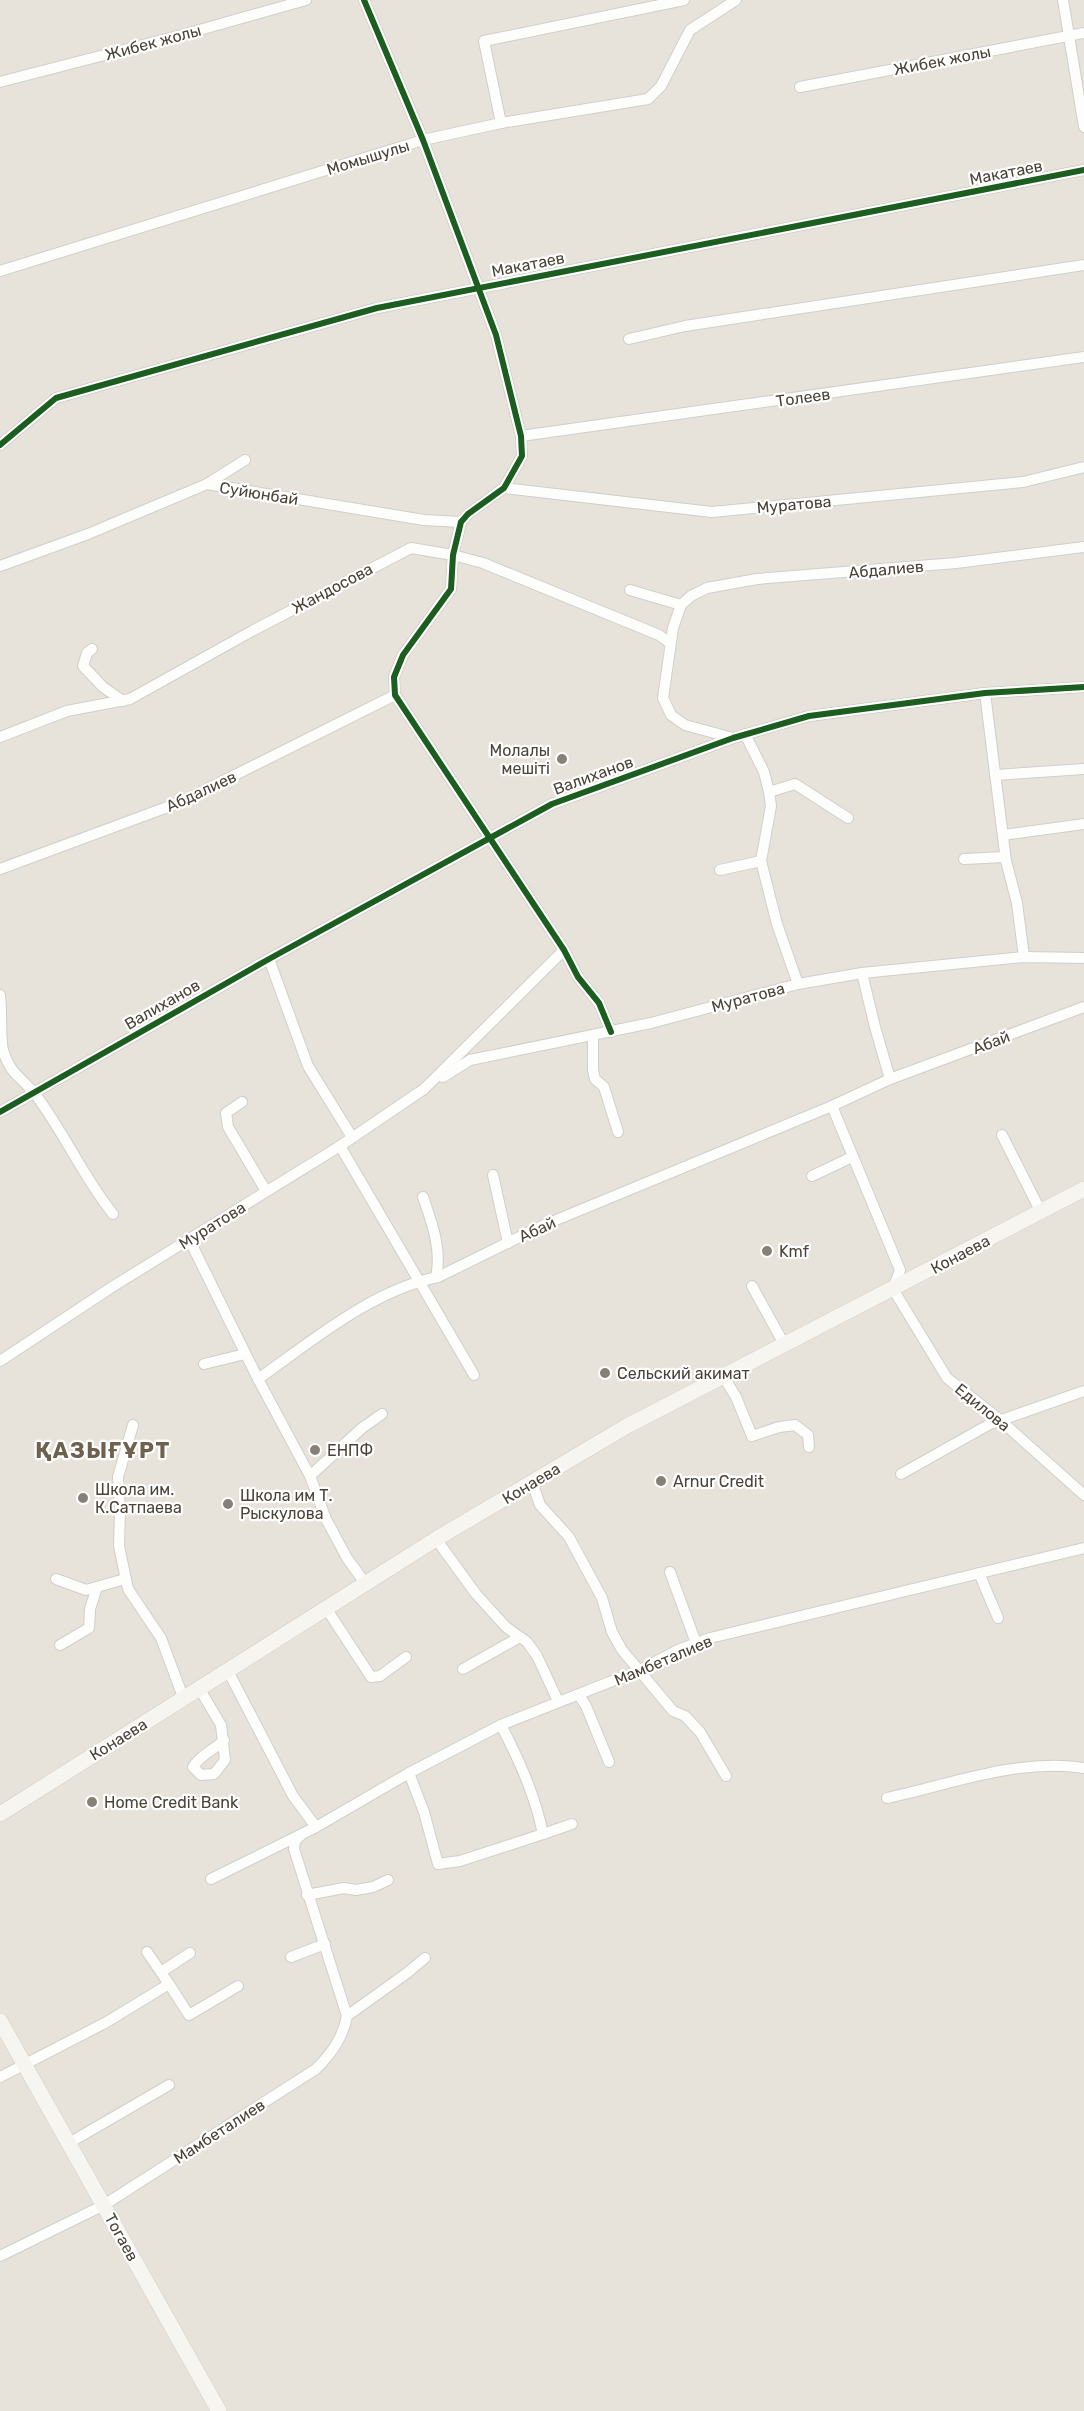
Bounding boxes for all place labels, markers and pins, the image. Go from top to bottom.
place label: Молалы мешіті [490,741,550,778]
marker: Молалы мешіті [555,752,569,766]
place label: Kmf [779,1242,810,1261]
marker: Kmf [760,1244,774,1258]
place label: Сельский акимат [617,1364,750,1383]
marker: Сельский акимат [598,1366,612,1380]
place label: ЕНПФ [327,1441,373,1460]
marker: ЕНПФ [308,1443,322,1457]
place label: Arnur Credit [673,1472,764,1491]
marker: Arnur Credit [654,1474,668,1488]
place label: Школа им. К.Сатпаева [95,1480,182,1517]
place label: Школа им Т. Рыскулова [240,1486,332,1523]
marker: Школа им. К.Сатпаева [76,1491,90,1505]
marker: Школа им Т. Рыскулова [221,1497,235,1511]
place label: Home Credit Bank [104,1793,239,1812]
marker: Home Credit Bank [85,1795,99,1809]

